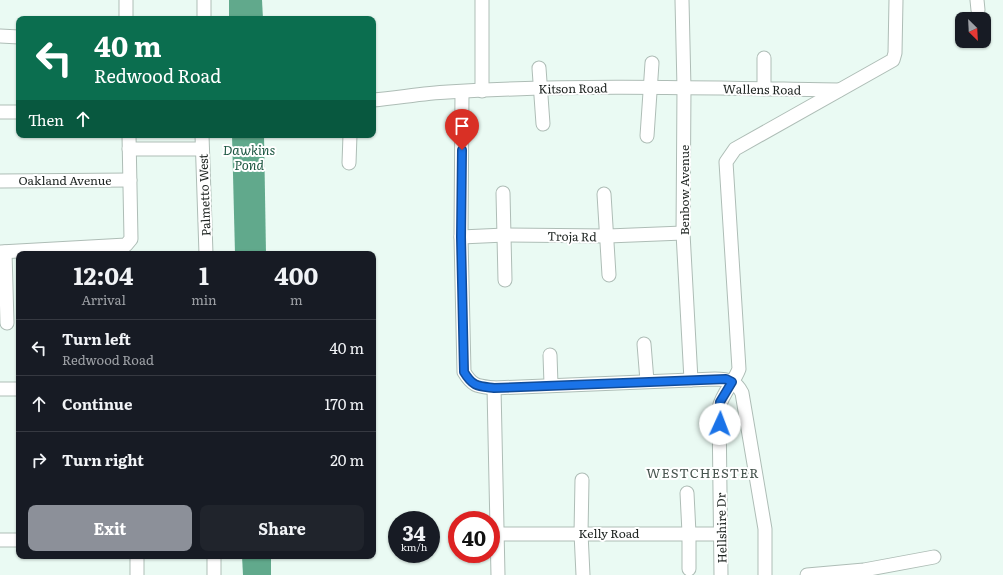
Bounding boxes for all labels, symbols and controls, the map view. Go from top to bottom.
north arrow [955,12,991,48]
map controls [955,12,991,48]
text: 40 m [94,24,162,66]
icon: left [28,32,80,84]
text: Redwood Road [94,62,221,89]
street label: Kitson Road [538,78,608,98]
street label: Wallens Road [723,79,802,99]
text: Then [28,108,64,131]
icon: ahead [72,108,94,130]
pin [445,109,479,150]
icon: arrive [451,115,473,137]
water label: Dawkins Pond [223,140,276,174]
street label: Benbow Avenue [675,145,693,235]
street label: Palmetto West [194,153,214,237]
street label: Oakland Avenue [18,171,112,189]
street label: Troja Rd [547,227,597,245]
text: 12:04 [74,257,134,292]
text: 1 [199,257,209,292]
text: 400 [274,257,318,292]
text: Arrival [81,290,126,309]
text: min [191,290,217,309]
text: m [290,290,303,309]
text: Turn left [62,327,131,350]
text: 40 m [330,336,364,359]
icon: left [28,337,50,359]
text: Redwood Road [62,350,154,369]
text: Continue [62,392,132,415]
text: 170 m [325,392,364,415]
icon: ahead [28,393,50,415]
position arrow [699,403,741,445]
text: Turn right [62,448,144,471]
text: 20 m [330,448,364,471]
icon: right [28,449,50,471]
district label: WESTCHESTER [646,463,760,482]
street label: Hellshire Dr [711,492,731,563]
button: Exit [28,505,192,551]
button: Share [200,505,364,551]
speed limit sign: 40 [448,511,500,563]
text: 34 [402,517,426,547]
street label: Kelly Road [579,524,640,542]
text: km/h [401,539,427,554]

